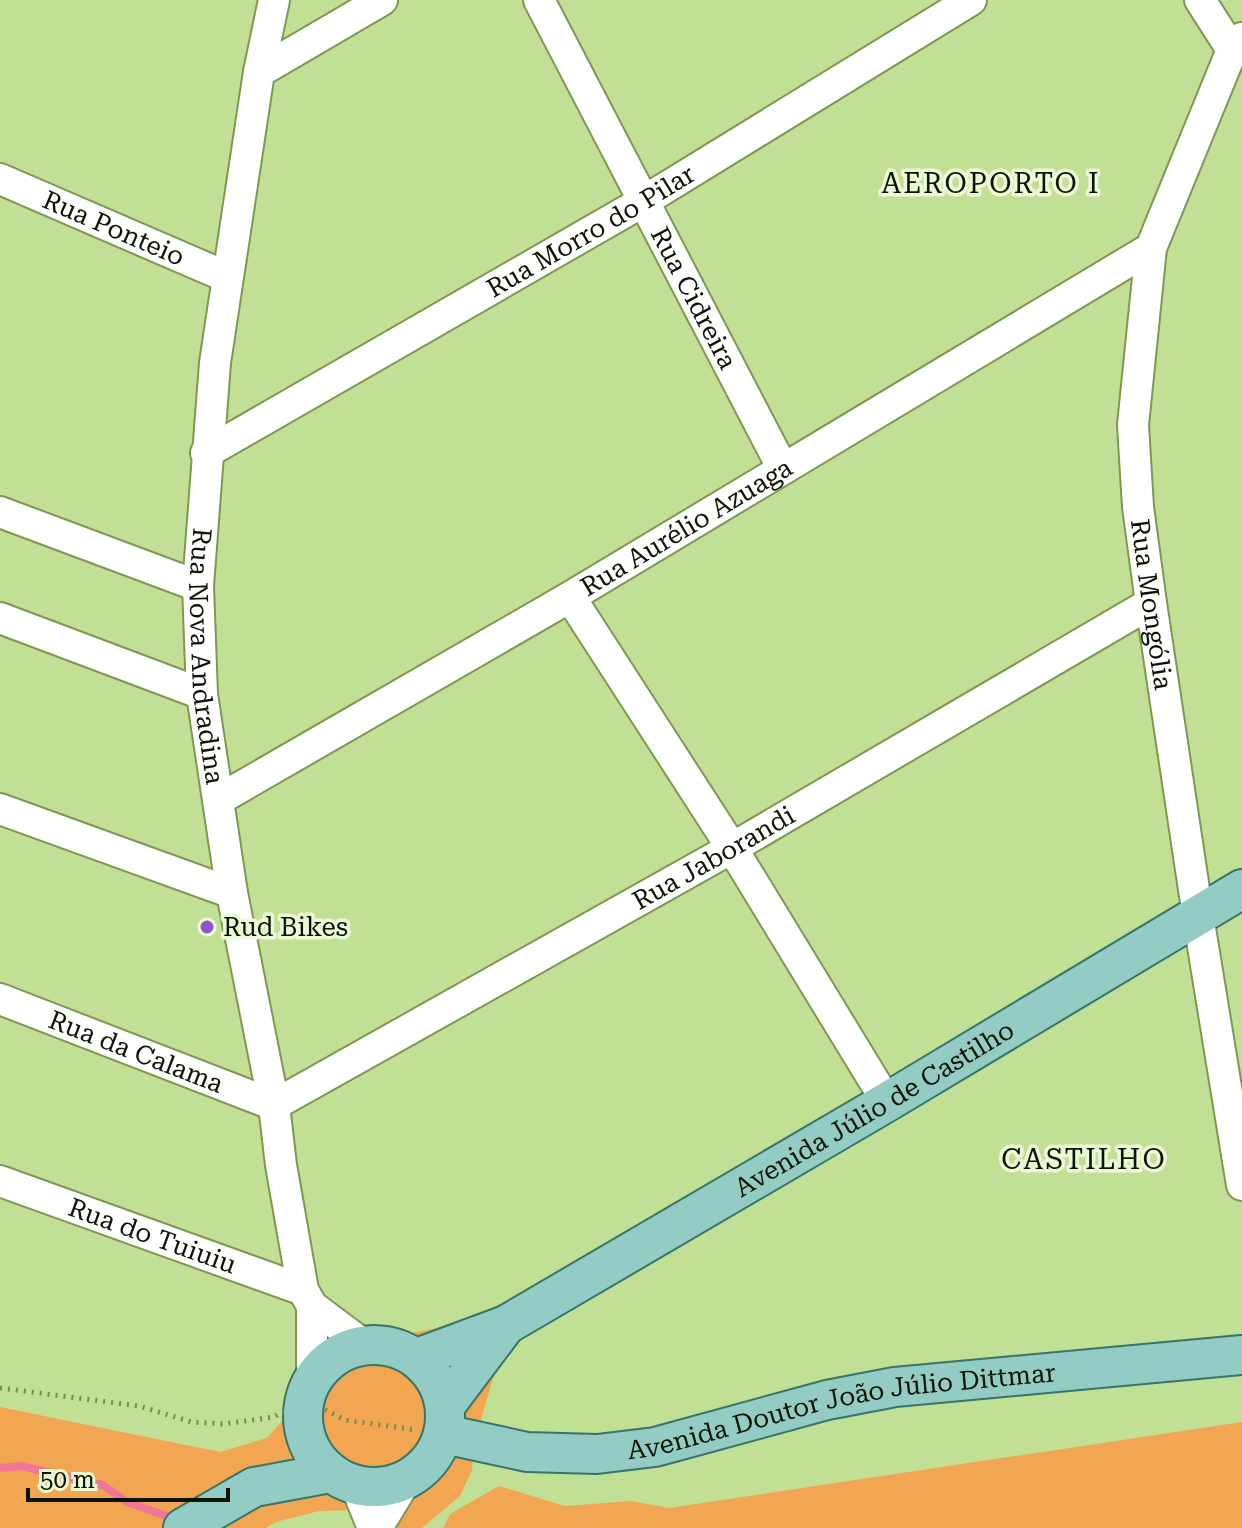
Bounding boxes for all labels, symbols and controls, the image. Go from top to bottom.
street label: Rua Morro do Pilar [481,158,700,303]
district label: AEROPORTO I [882,167,1100,200]
street label: Rua Ponteio [38,184,189,272]
street label: Rua Cidreira [645,222,743,374]
street label: Rua Aurélio Azuaga [575,452,798,602]
street label: Rua Mongólia [1125,517,1179,692]
street label: Rua Nova Andradina [183,527,230,786]
street label: Rua Jaborandi [627,800,800,916]
place label: Rud Bikes [223,912,348,942]
marker: Rud Bikes [198,918,216,936]
street label: Rua da Calama [45,1004,228,1099]
street label: Avenida Júlio de Castilho [729,1014,1019,1203]
district label: CASTILHO [1001,1143,1167,1176]
street label: Rua do Tuiuiu [64,1192,240,1280]
street label: Avenida Doutor João Júlio Dittmar [626,1357,1057,1465]
scale bar [28,1452,228,1502]
text: 50 m [40,1466,95,1494]

